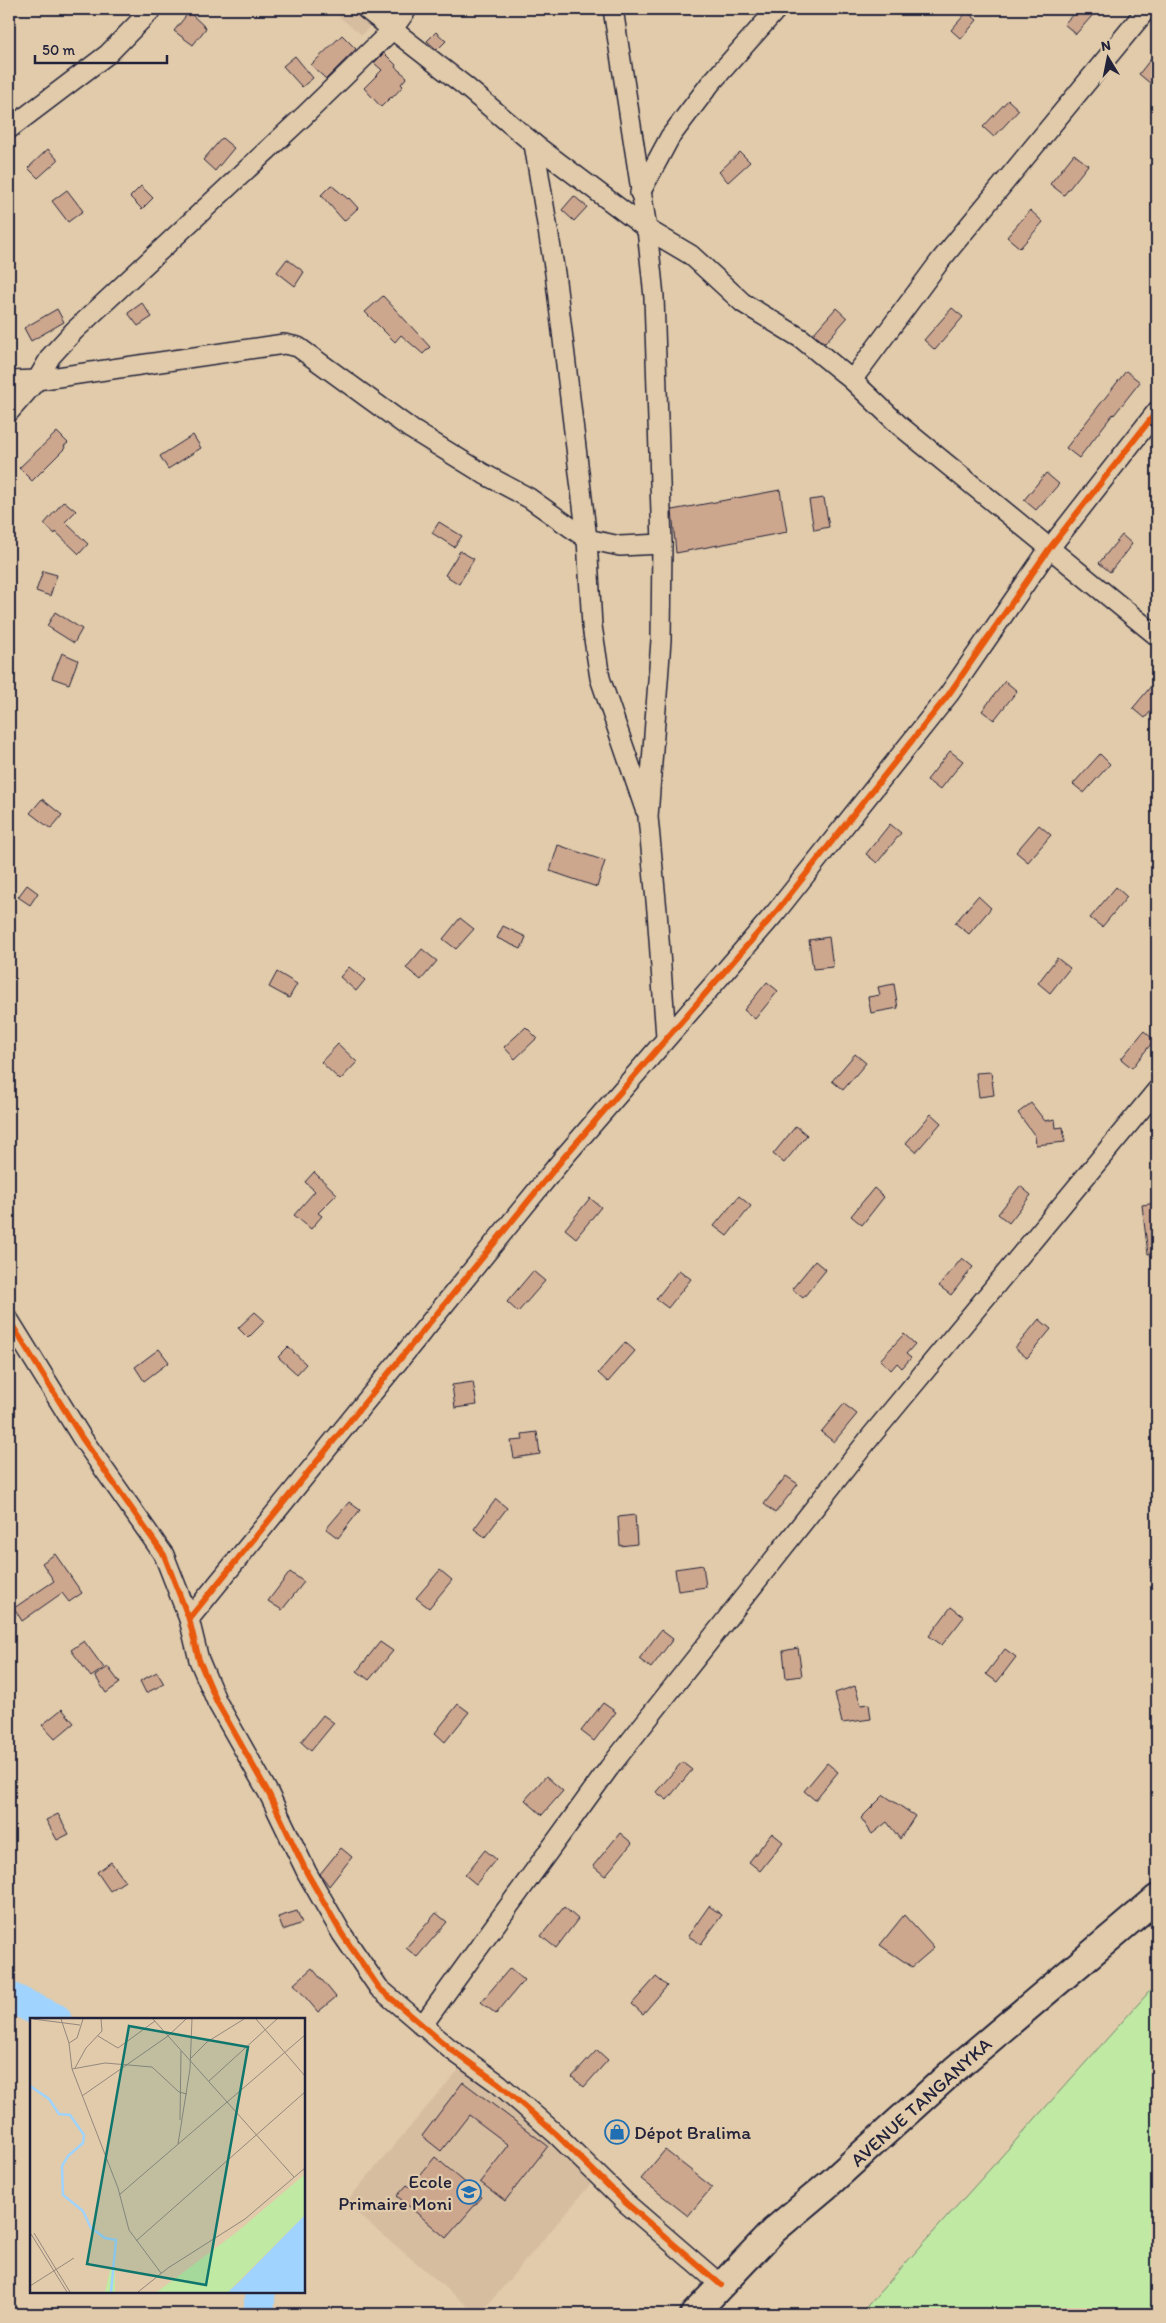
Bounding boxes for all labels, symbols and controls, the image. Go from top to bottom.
scale bar [35,32,168,64]
north arrow [1084,32,1134,82]
text: N [1100,36,1112,55]
text: 50 m [42,41,75,59]
inset map [30,2018,305,2293]
street label: AVENUE TANGANYKA [846,2033,996,2171]
shop icon: Dépot Bralima [604,2119,630,2145]
place label: Dépot Bralima [634,2121,751,2144]
place label: Ecole Primaire Moni [338,2170,452,2215]
school or university icon: Ecole Primaire Moni [456,2179,482,2205]

